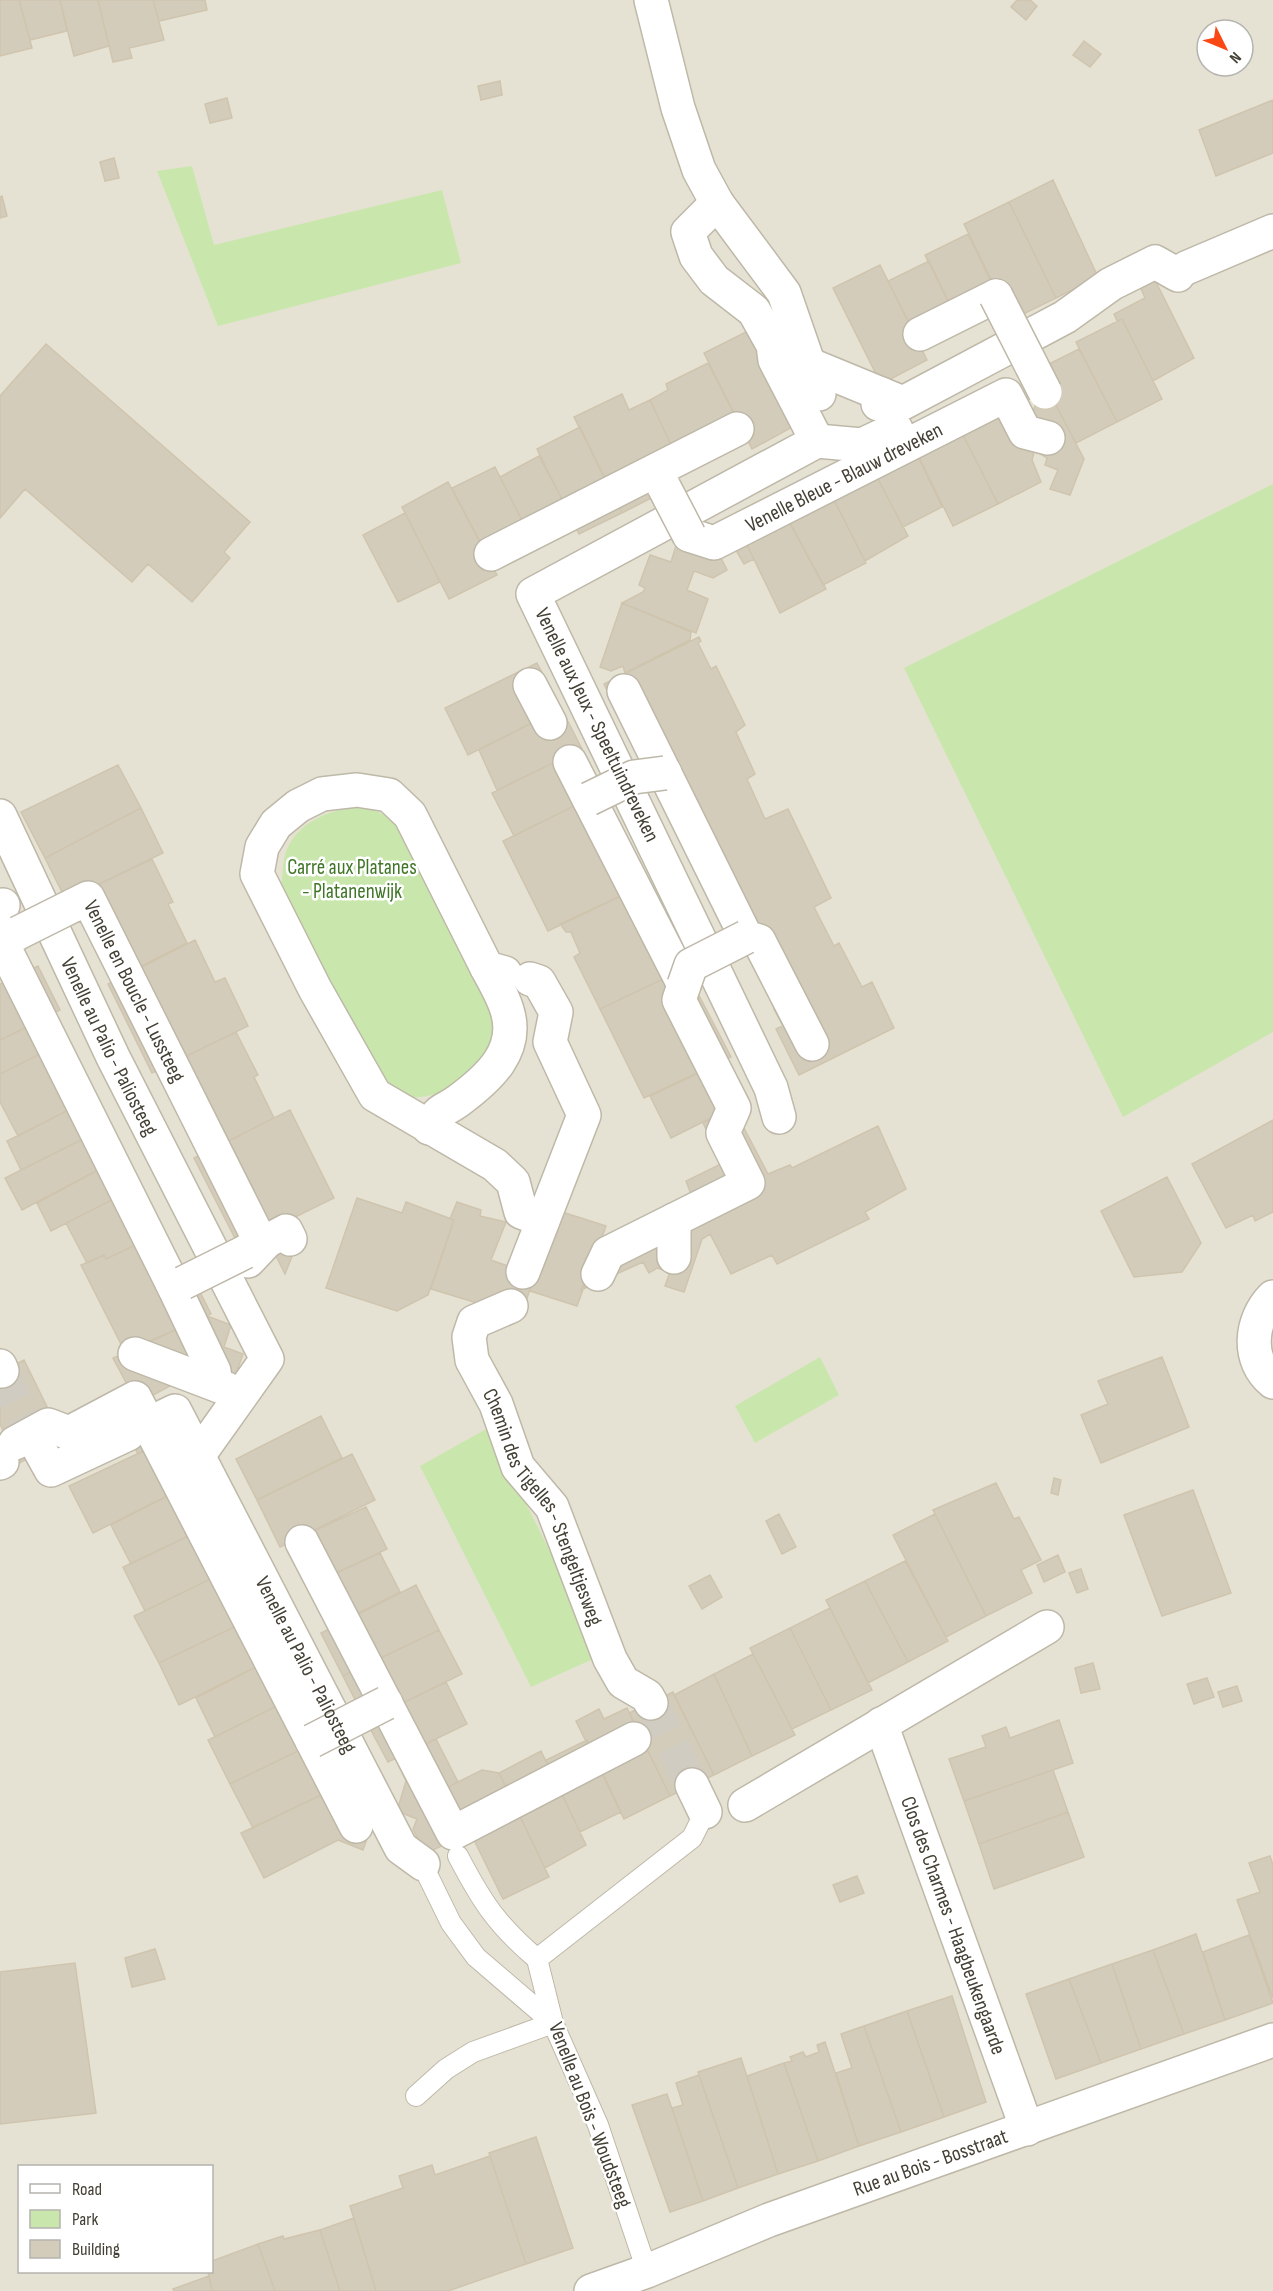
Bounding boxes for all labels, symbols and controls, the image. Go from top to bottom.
north arrow [1195,18,1255,78]
text: N [1225,48,1245,67]
street label: Venelle Bleue - Blauw dreveken [741,417,947,537]
street label: Venelle aux Jeux - Speeltuindreveken [529,604,665,846]
park label: Carré aux Platanes - Platanenwijk [287,855,417,904]
street label: Venelle en Boucle - Lussteeg [79,896,191,1086]
street label: Venelle au Palio - Paliosteeg [55,953,163,1140]
street label: Chemin des Tigelles - Stengeltjesweg [477,1384,609,1629]
street label: Venelle au Palio - Paliosteeg [250,1572,362,1757]
street label: Clos des Charmes - Haagbeukengaarde [896,1793,1012,2058]
street label: Venelle au Bois - Woudsteeg [543,2019,637,2211]
street label: Rue au Bois - Bosstraat [850,2123,1011,2201]
legend [18,2165,213,2273]
text: Road [72,2179,102,2200]
text: Park [72,2209,98,2230]
text: Building [72,2239,120,2260]

